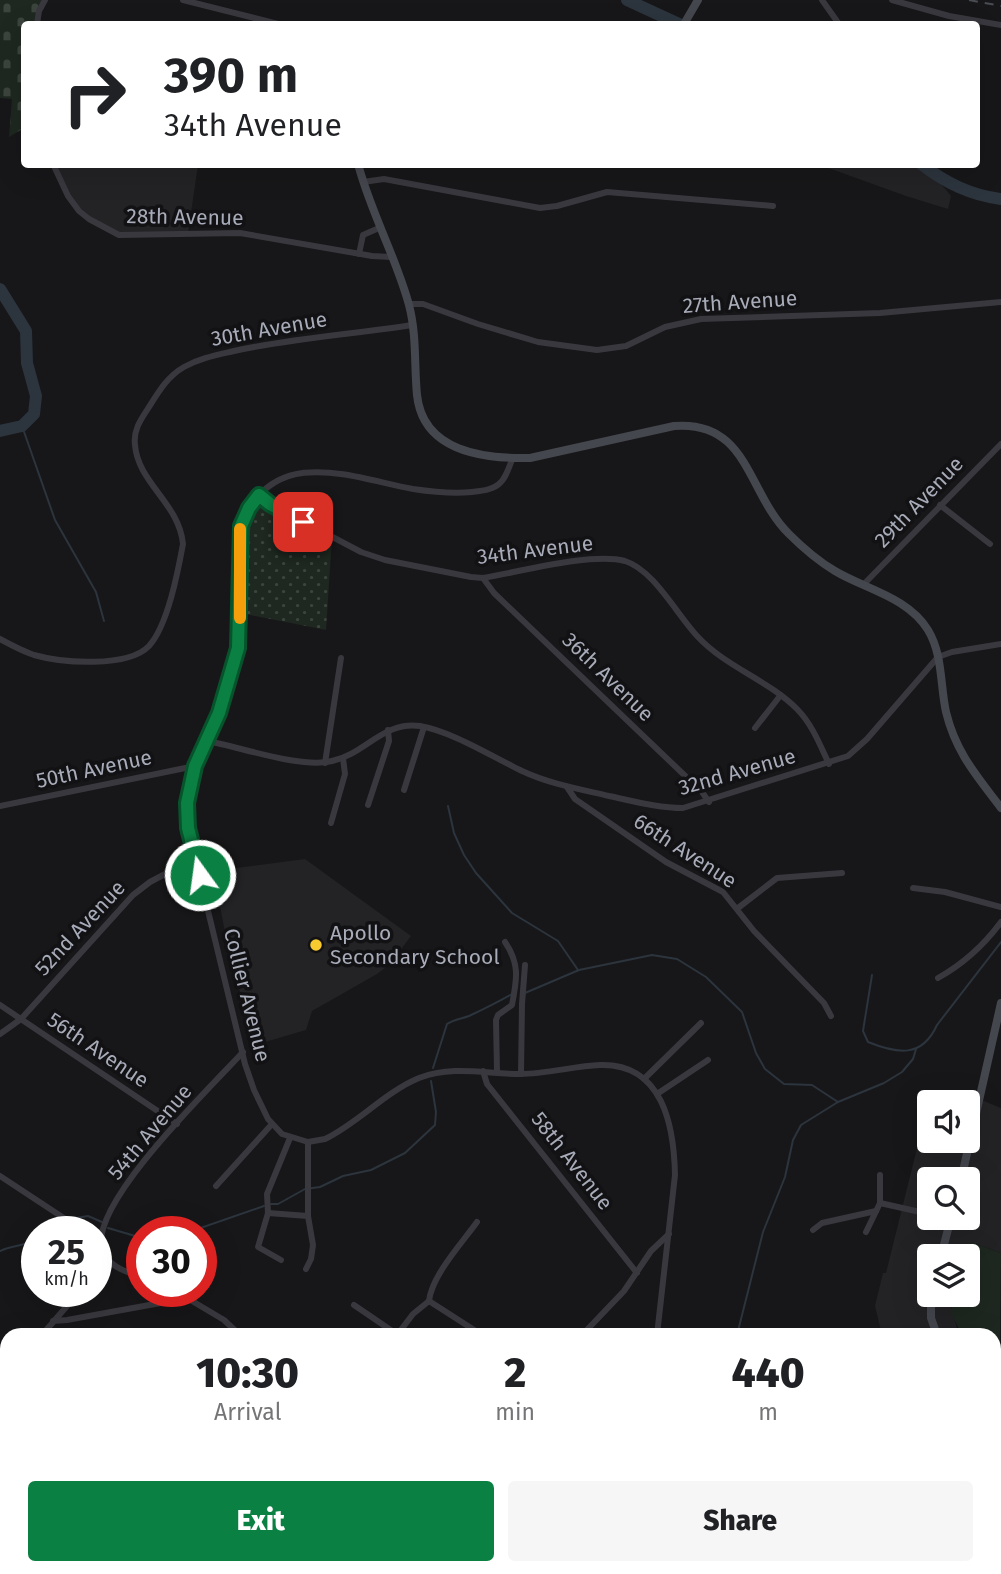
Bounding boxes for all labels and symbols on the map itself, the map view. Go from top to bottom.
street label: 28th Avenue [126,203,244,231]
street label: 27th Avenue [682,285,798,319]
street label: 30th Avenue [209,306,329,352]
street label: 29th Avenue [869,451,969,553]
pin [273,492,333,552]
street label: 34th Avenue [475,530,595,570]
street label: 36th Avenue [557,627,659,727]
street label: 32nd Avenue [675,743,799,801]
street label: 50th Avenue [34,744,154,794]
street label: 66th Avenue [629,808,741,894]
position arrow [163,838,237,912]
street label: 52nd Avenue [29,875,131,981]
place label: Apollo Secondary School [330,920,500,970]
street label: Collier Avenue [218,926,276,1064]
marker: Apollo Secondary School [308,937,324,953]
street label: 56th Avenue [42,1007,154,1093]
street label: 54th Avenue [102,1079,198,1185]
street label: 58th Avenue [526,1107,618,1215]
speed limit sign: 30 [126,1216,217,1307]

